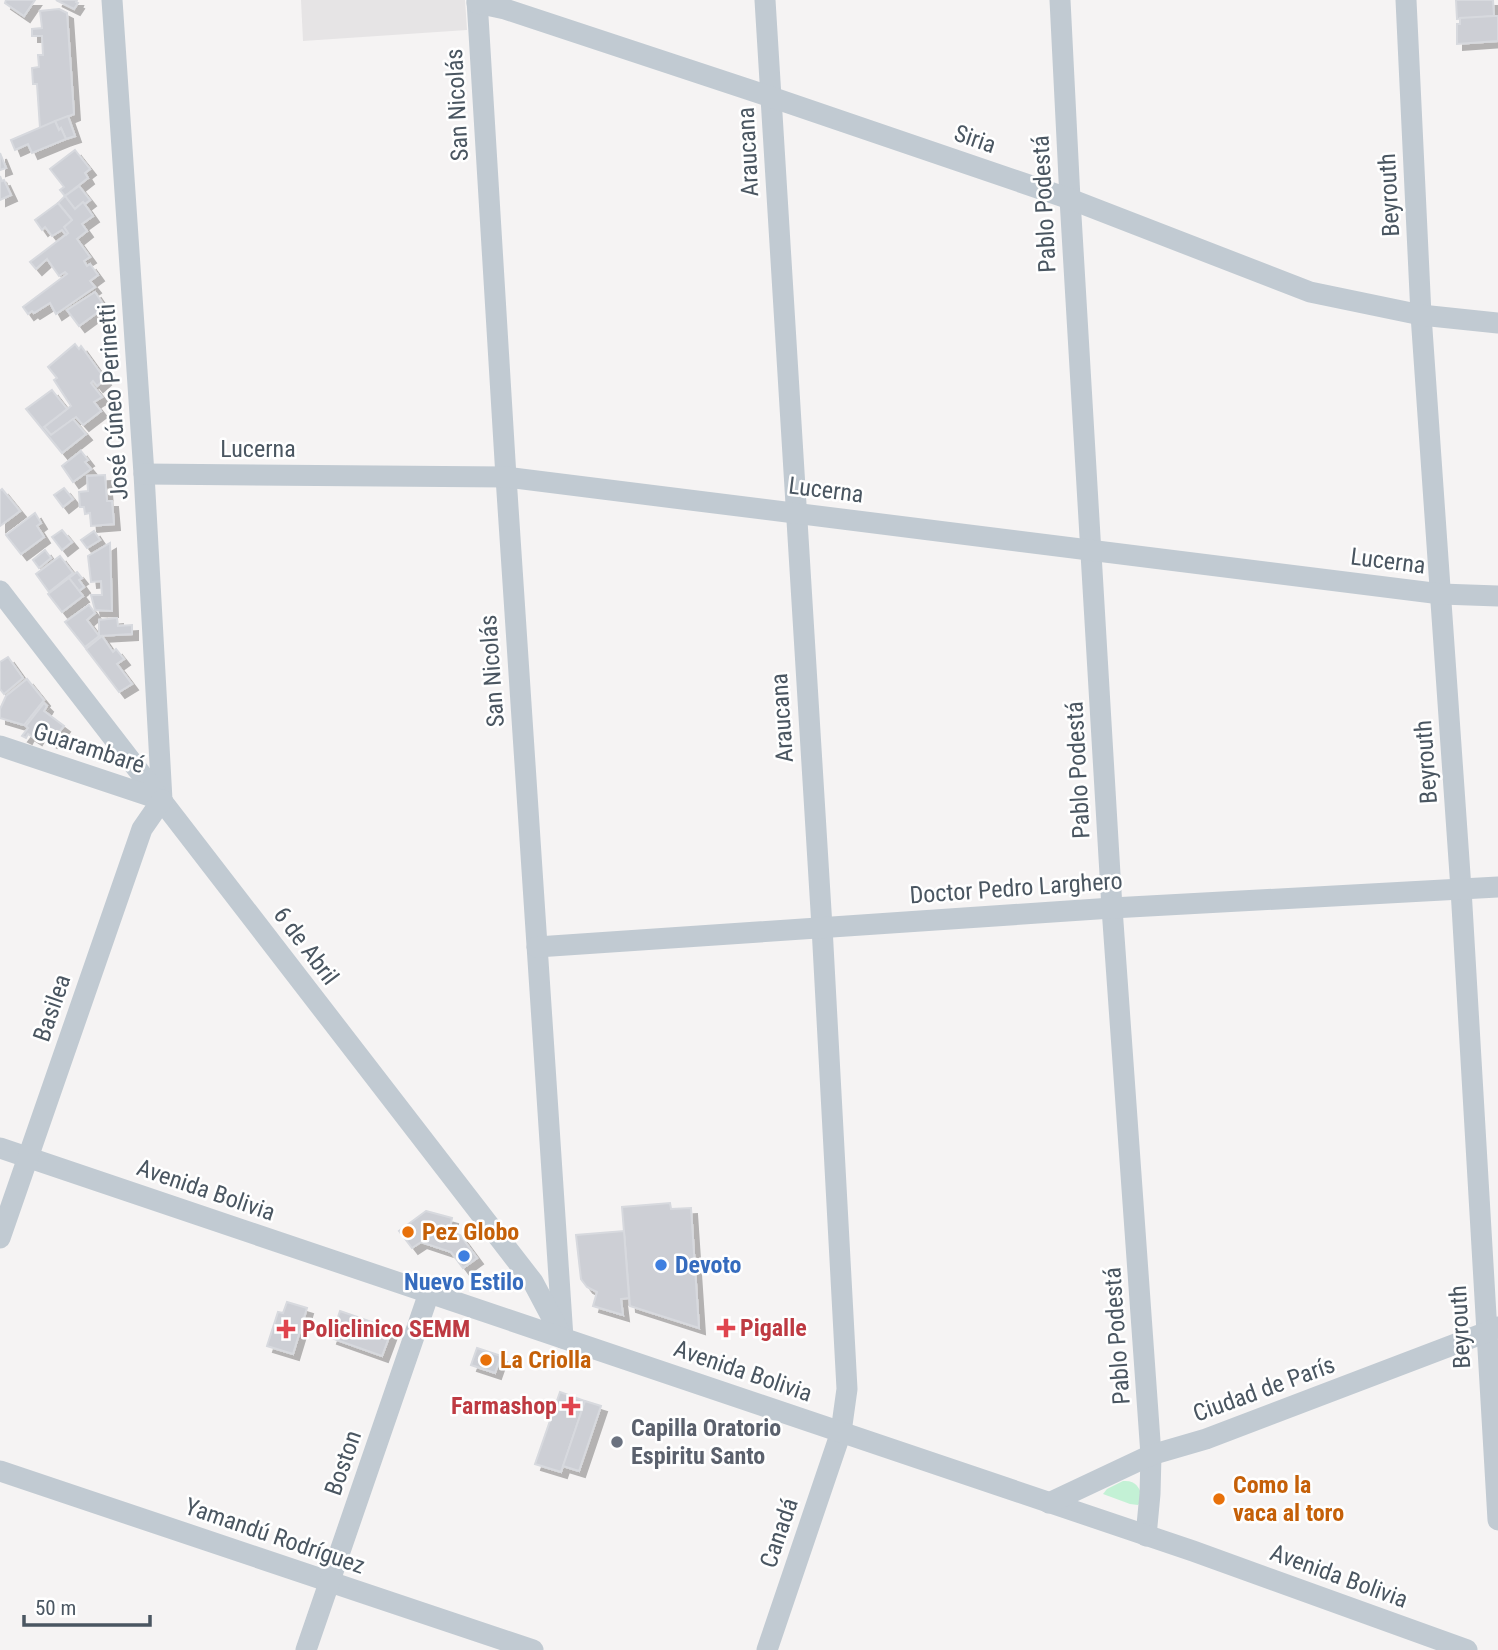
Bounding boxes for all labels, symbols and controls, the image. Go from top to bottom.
street label: San Nicolás [440,48,474,162]
street label: Araucana [732,107,764,197]
street label: Siria [950,119,1000,159]
street label: Pablo Podestá [1026,135,1062,273]
street label: Beyrouth [1373,153,1405,237]
street label: José Cúneo Perinetti [92,303,134,501]
street label: Lucerna [220,435,296,463]
street label: Lucerna [787,472,865,508]
street label: Lucerna [1349,543,1427,579]
street label: San Nicolás [474,614,510,728]
street label: Araucana [765,672,799,764]
street label: Pablo Podestá [1060,701,1096,839]
street label: Guarambaré [30,717,148,779]
street label: Beyrouth [1409,719,1443,805]
street label: Doctor Pedro Larghero [909,867,1123,909]
street label: 6 de Abril [268,902,344,990]
street label: Basilea [27,971,77,1045]
street label: Avenida Bolivia [133,1153,279,1227]
place label: Pez Globo [422,1218,519,1246]
marker: Pez Globo [400,1224,416,1240]
marker: Nuevo Estilo [456,1248,472,1264]
place label: Devoto [675,1251,741,1279]
marker: Devoto [653,1257,669,1273]
street label: Pablo Podestá [1098,1266,1136,1406]
place label: Nuevo Estilo [404,1268,524,1296]
street label: Beyrouth [1444,1285,1476,1369]
place label: Pigalle [740,1314,807,1342]
place label: Policlinico SEMM [302,1315,470,1343]
marker: Policlinico SEMM [276,1319,296,1339]
marker: Pigalle [718,1320,734,1336]
street label: Avenida Bolivia [670,1334,816,1408]
place label: La Criolla [500,1346,591,1374]
street label: Ciudad de París [1189,1350,1339,1428]
marker: La Criolla [478,1352,494,1368]
place label: Farmashop [451,1392,557,1420]
marker: Farmashop [563,1398,579,1414]
place label: Capilla Oratorio Espiritu Santo [631,1414,781,1470]
street label: Boston [319,1427,367,1499]
marker: Capilla Oratorio Espiritu Santo [609,1434,625,1450]
place label: Como la vaca al toro [1233,1471,1344,1527]
marker: Como la vaca al toro [1211,1491,1227,1507]
street label: Yamandú Rodríguez [181,1492,369,1580]
street label: Canadá [754,1495,804,1571]
street label: Avenida Bolivia [1267,1538,1411,1614]
scale bar [24,1584,150,1628]
text: 50 m [35,1596,76,1620]

